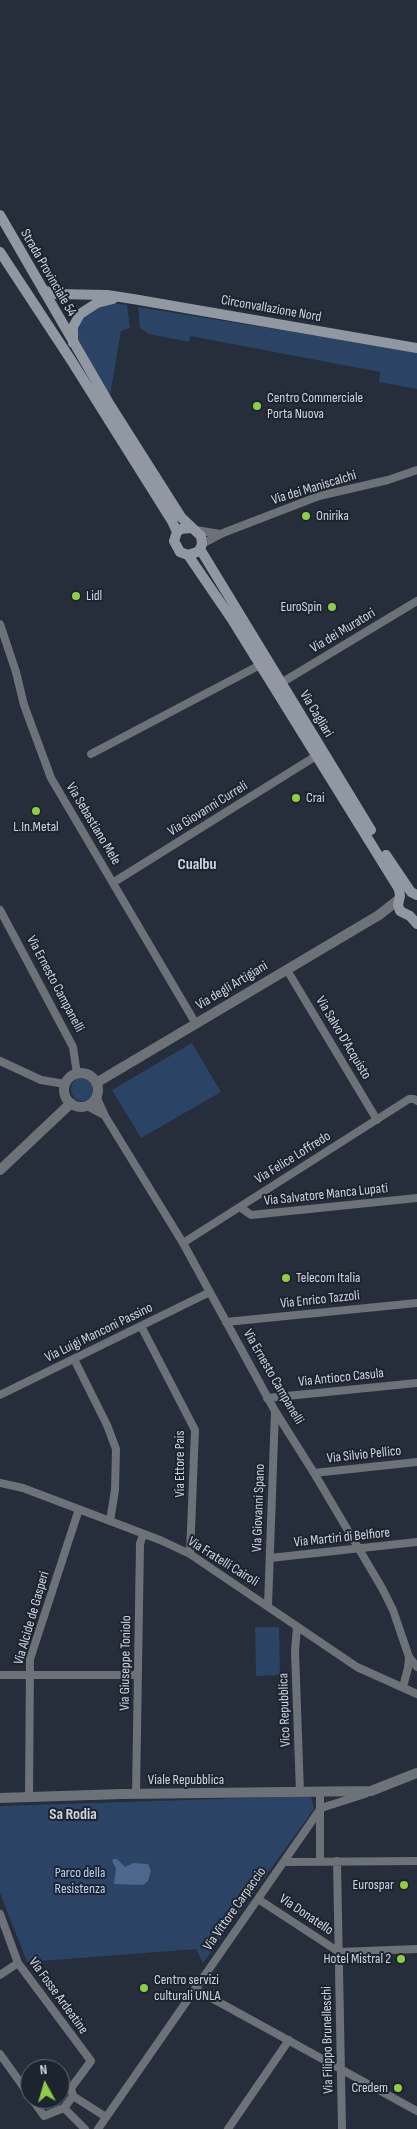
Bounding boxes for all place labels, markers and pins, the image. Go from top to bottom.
place label: Centro Commerciale Porta Nuova [267,390,363,422]
marker: Centro Commerciale Porta Nuova [251,400,263,412]
place label: Onirika [316,508,349,524]
marker: Onirika [300,510,312,522]
place label: Lidl [86,588,102,604]
marker: Lidl [70,590,82,602]
place label: EuroSpin [280,599,322,615]
marker: EuroSpin [326,601,338,613]
place label: Crai [306,790,325,806]
marker: Crai [290,792,302,804]
marker: L.In.Metal [30,805,42,817]
place label: L.In.Metal [13,819,59,835]
place label: Telecom Italia [296,1270,360,1286]
marker: Telecom Italia [280,1272,292,1284]
place label: Eurospar [353,1877,394,1893]
marker: Eurospar [398,1879,410,1891]
place label: Hotel Mistral 2 [323,1951,391,1967]
marker: Hotel Mistral 2 [395,1953,407,1965]
place label: Centro servizi culturali UNLA [154,1972,220,2004]
marker: Centro servizi culturali UNLA [138,1982,150,1994]
place label: Credem [351,2080,388,2096]
marker: Credem [392,2082,404,2094]

